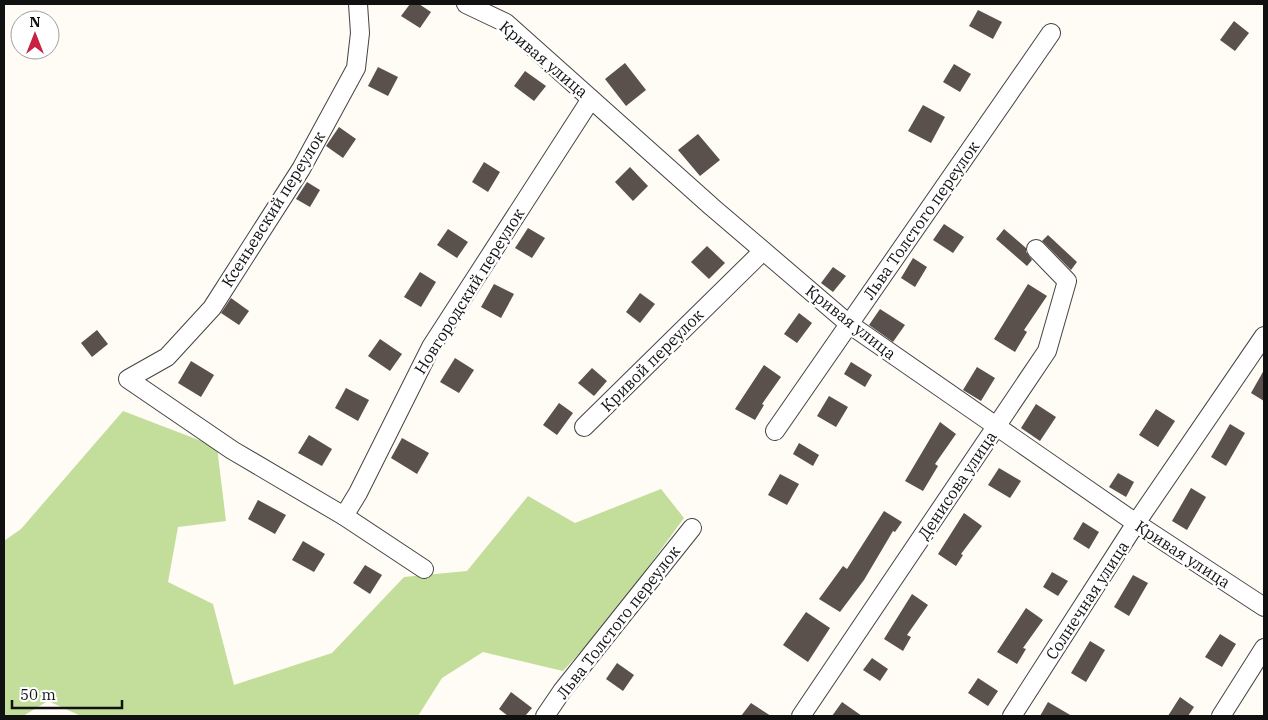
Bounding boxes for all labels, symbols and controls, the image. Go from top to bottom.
north arrow [10,10,60,60]
text: N [29,13,41,31]
street label: Кривая улица [496,16,592,102]
street label: Ксеньевский переулок [217,127,330,291]
street label: Льва Толстого переулок [859,136,984,303]
street label: Новгородский переулок [410,204,529,378]
street label: Кривая улица [802,280,900,364]
street label: Кривой переулок [597,304,708,415]
street label: Денисова улица [913,427,1001,543]
street label: Кривая улица [1132,516,1234,592]
street label: Солнечная улица [1041,537,1133,663]
street label: Льва Толстого переулок [552,541,684,703]
scale bar [12,678,122,710]
text: 50 m [20,685,56,704]

